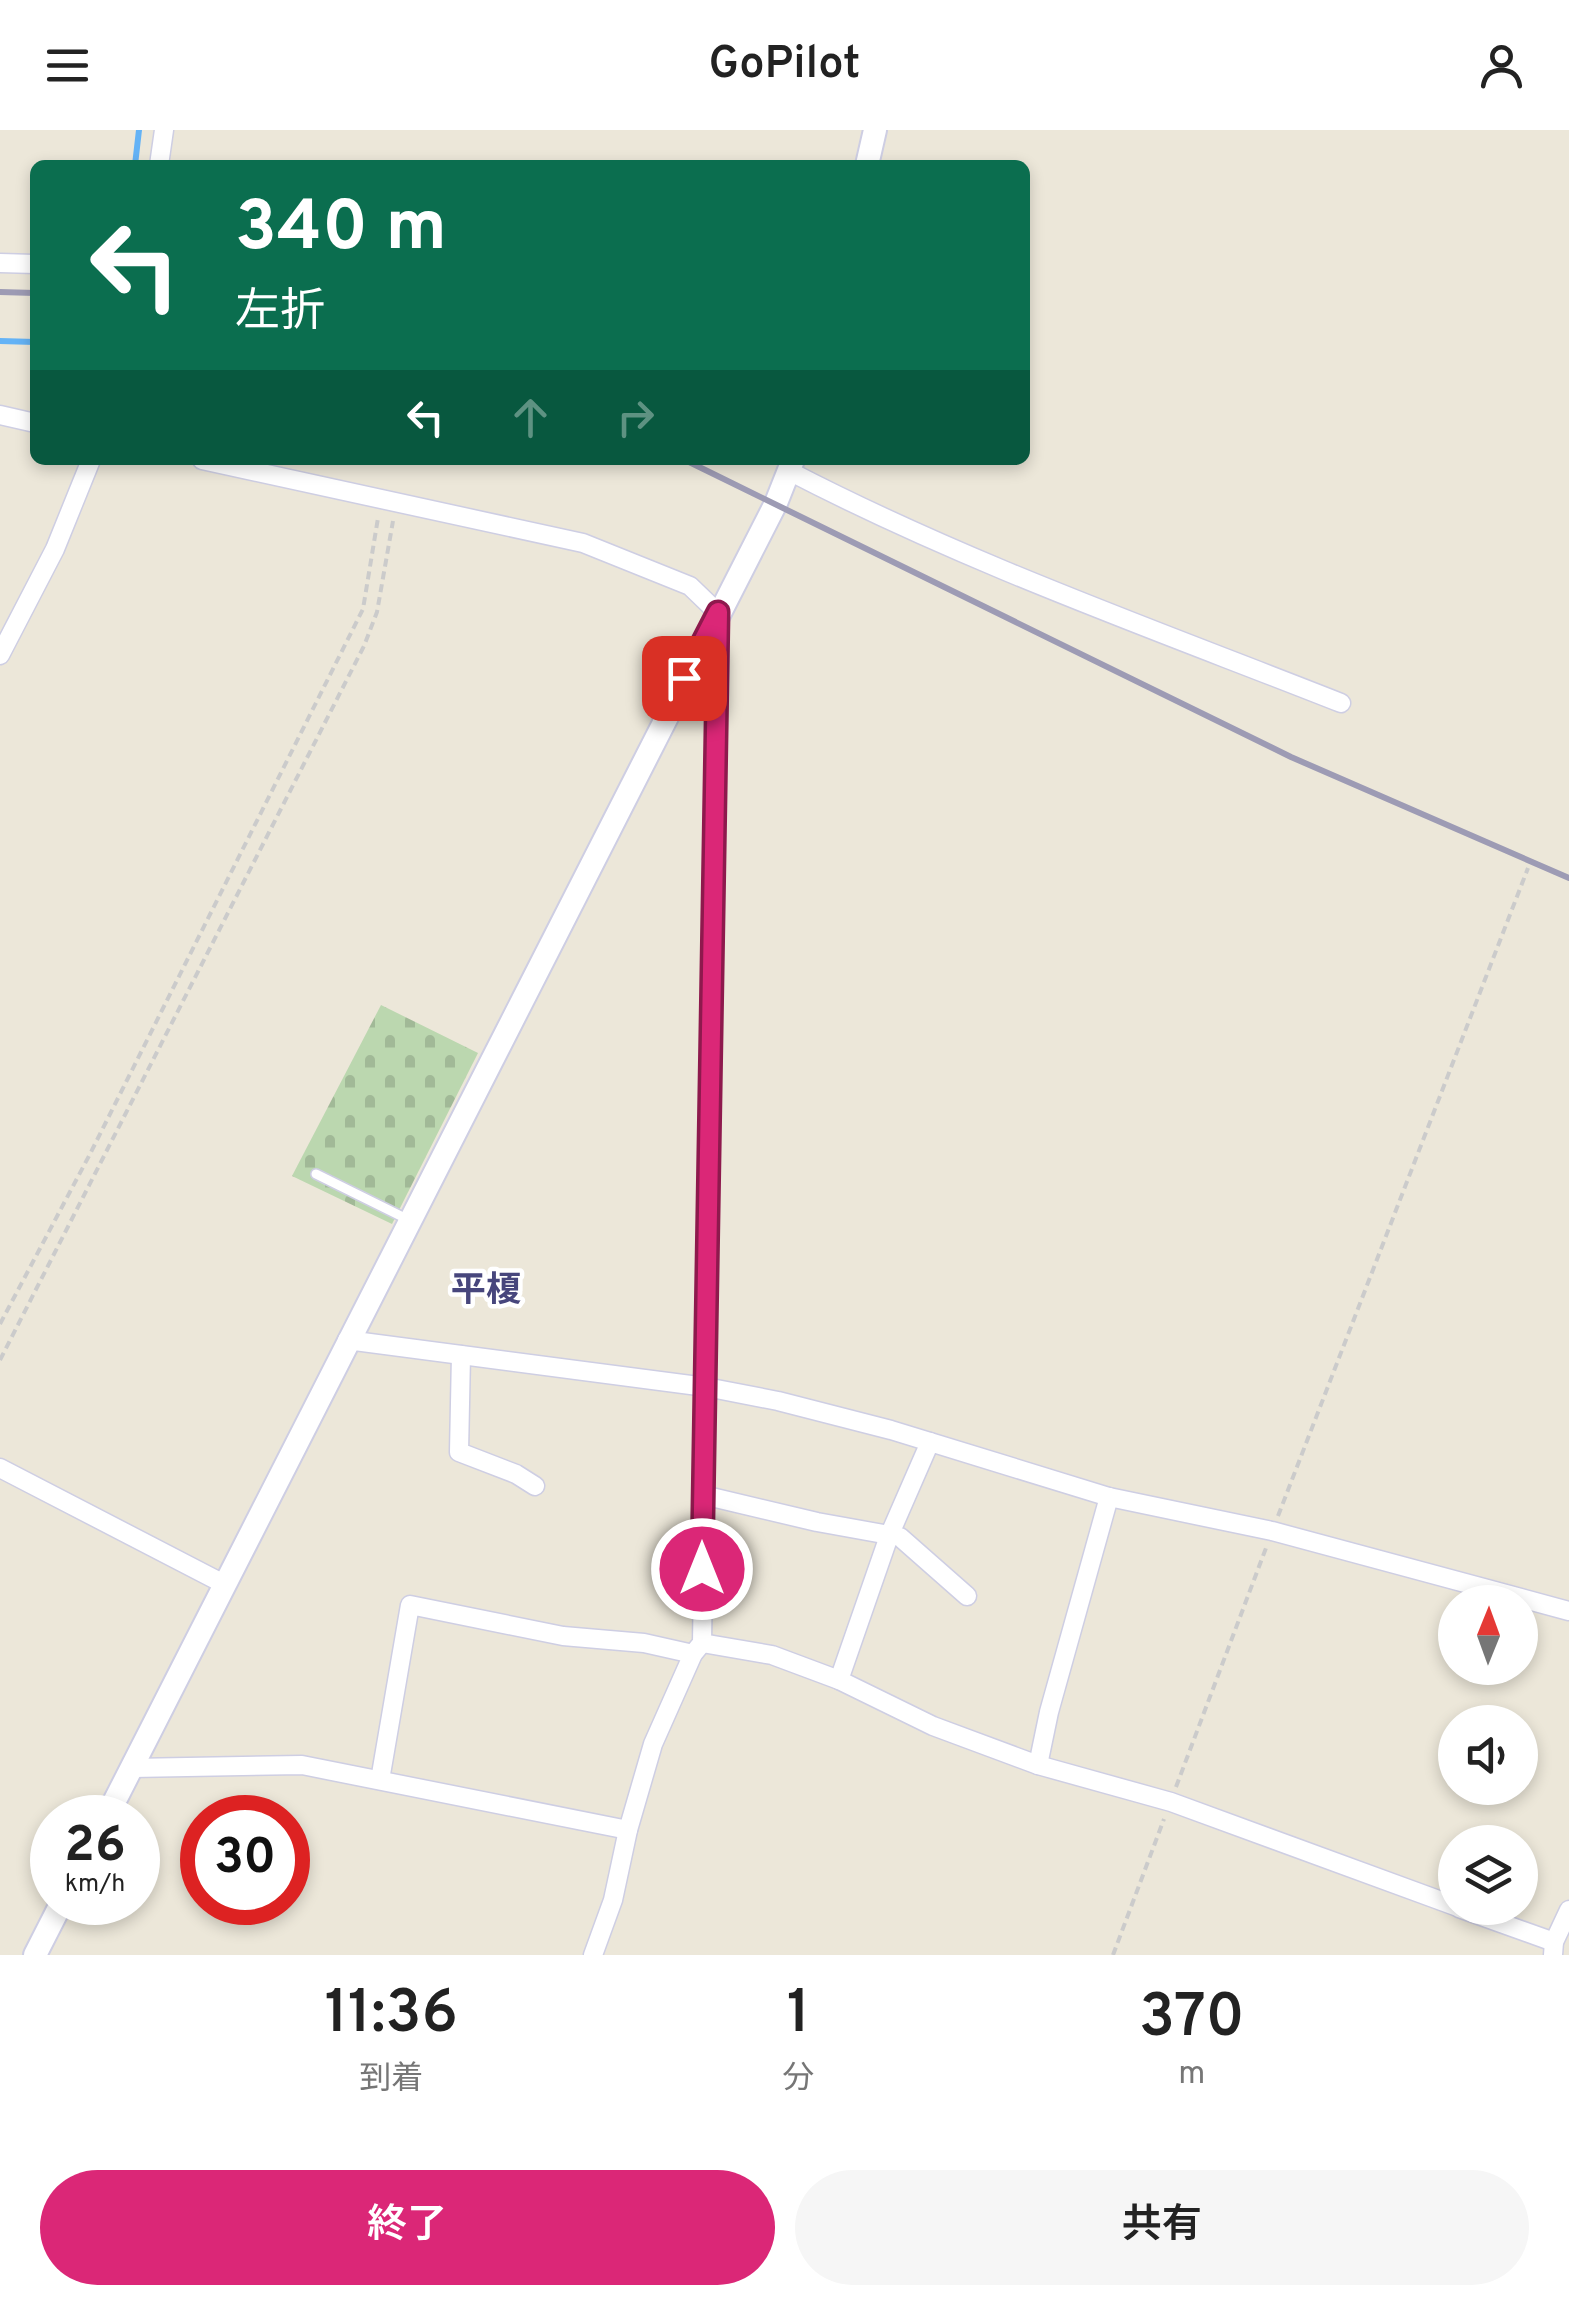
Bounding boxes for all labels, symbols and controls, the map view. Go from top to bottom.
text: GoPilot [708,37,861,94]
icon: menu [40,38,95,93]
icon: person [1474,38,1529,93]
text: 340 m [235,186,447,275]
icon: left [70,200,200,330]
text: 左折 [235,285,325,342]
icon: left [398,390,453,445]
icon: ahead [503,390,558,445]
icon: right [608,390,663,445]
pin [642,636,727,721]
icon: arrive [657,651,712,706]
district label: 平榎 [451,1270,521,1314]
position arrow [650,1517,754,1621]
north arrow [1438,1585,1538,1685]
map controls [1438,1585,1538,1925]
button: sound [1438,1705,1538,1805]
speed limit sign: 30 [180,1795,310,1925]
text: 26 [64,1816,126,1879]
button: layers [1438,1825,1538,1925]
text: km/h [65,1869,125,1901]
text: 11:36 [324,1978,458,2054]
text: 1 [787,1978,810,2054]
text: 370 [1139,1982,1245,2058]
text: m [1178,2055,1205,2095]
text: 到着 [359,2060,423,2100]
text: 分 [782,2060,814,2100]
button: 終了 [40,2170,775,2285]
button: 共有 [795,2170,1529,2285]

